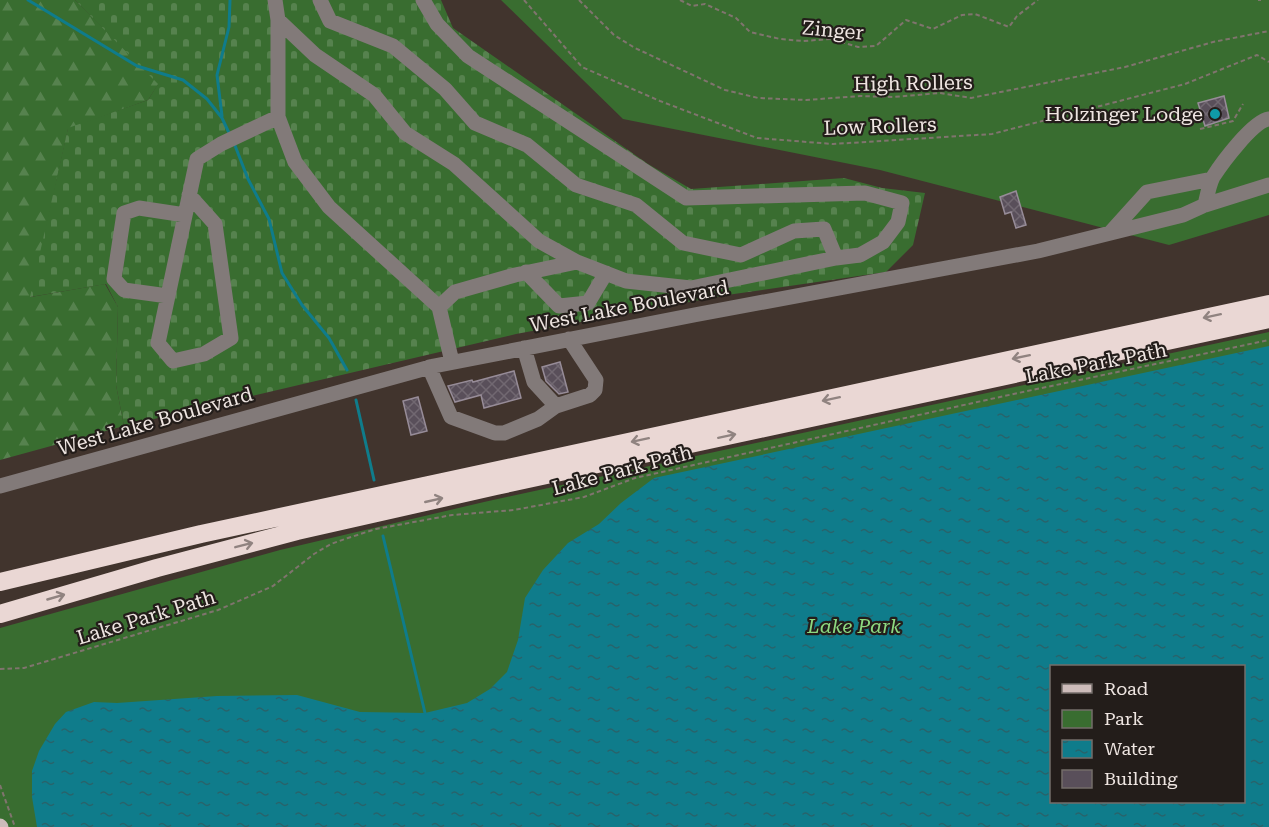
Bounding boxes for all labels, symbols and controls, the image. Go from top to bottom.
street label: Zinger [801,15,865,45]
street label: High Rollers [853,70,973,96]
place label: Holzinger Lodge [1045,102,1203,126]
marker: Holzinger Lodge [1208,107,1222,121]
street label: Low Rollers [823,112,937,140]
street label: West Lake Boulevard [528,275,731,337]
one-way arrow [1203,311,1222,322]
street label: Lake Park Path [1023,337,1169,389]
one-way arrow [1012,352,1031,364]
street label: West Lake Boulevard [55,382,256,460]
one-way arrow [821,393,840,405]
one-way arrow [716,430,736,441]
one-way arrow [631,434,650,446]
street label: Lake Park Path [549,440,695,500]
one-way arrow [423,494,443,505]
one-way arrow [234,538,253,550]
street label: Lake Park Path [74,584,218,650]
one-way arrow [46,591,65,602]
park label: Lake Park [806,614,901,638]
legend [1050,665,1245,803]
text: Road [1104,678,1149,699]
text: Park [1104,708,1144,729]
text: Water [1104,738,1155,759]
text: Building [1104,768,1178,789]

